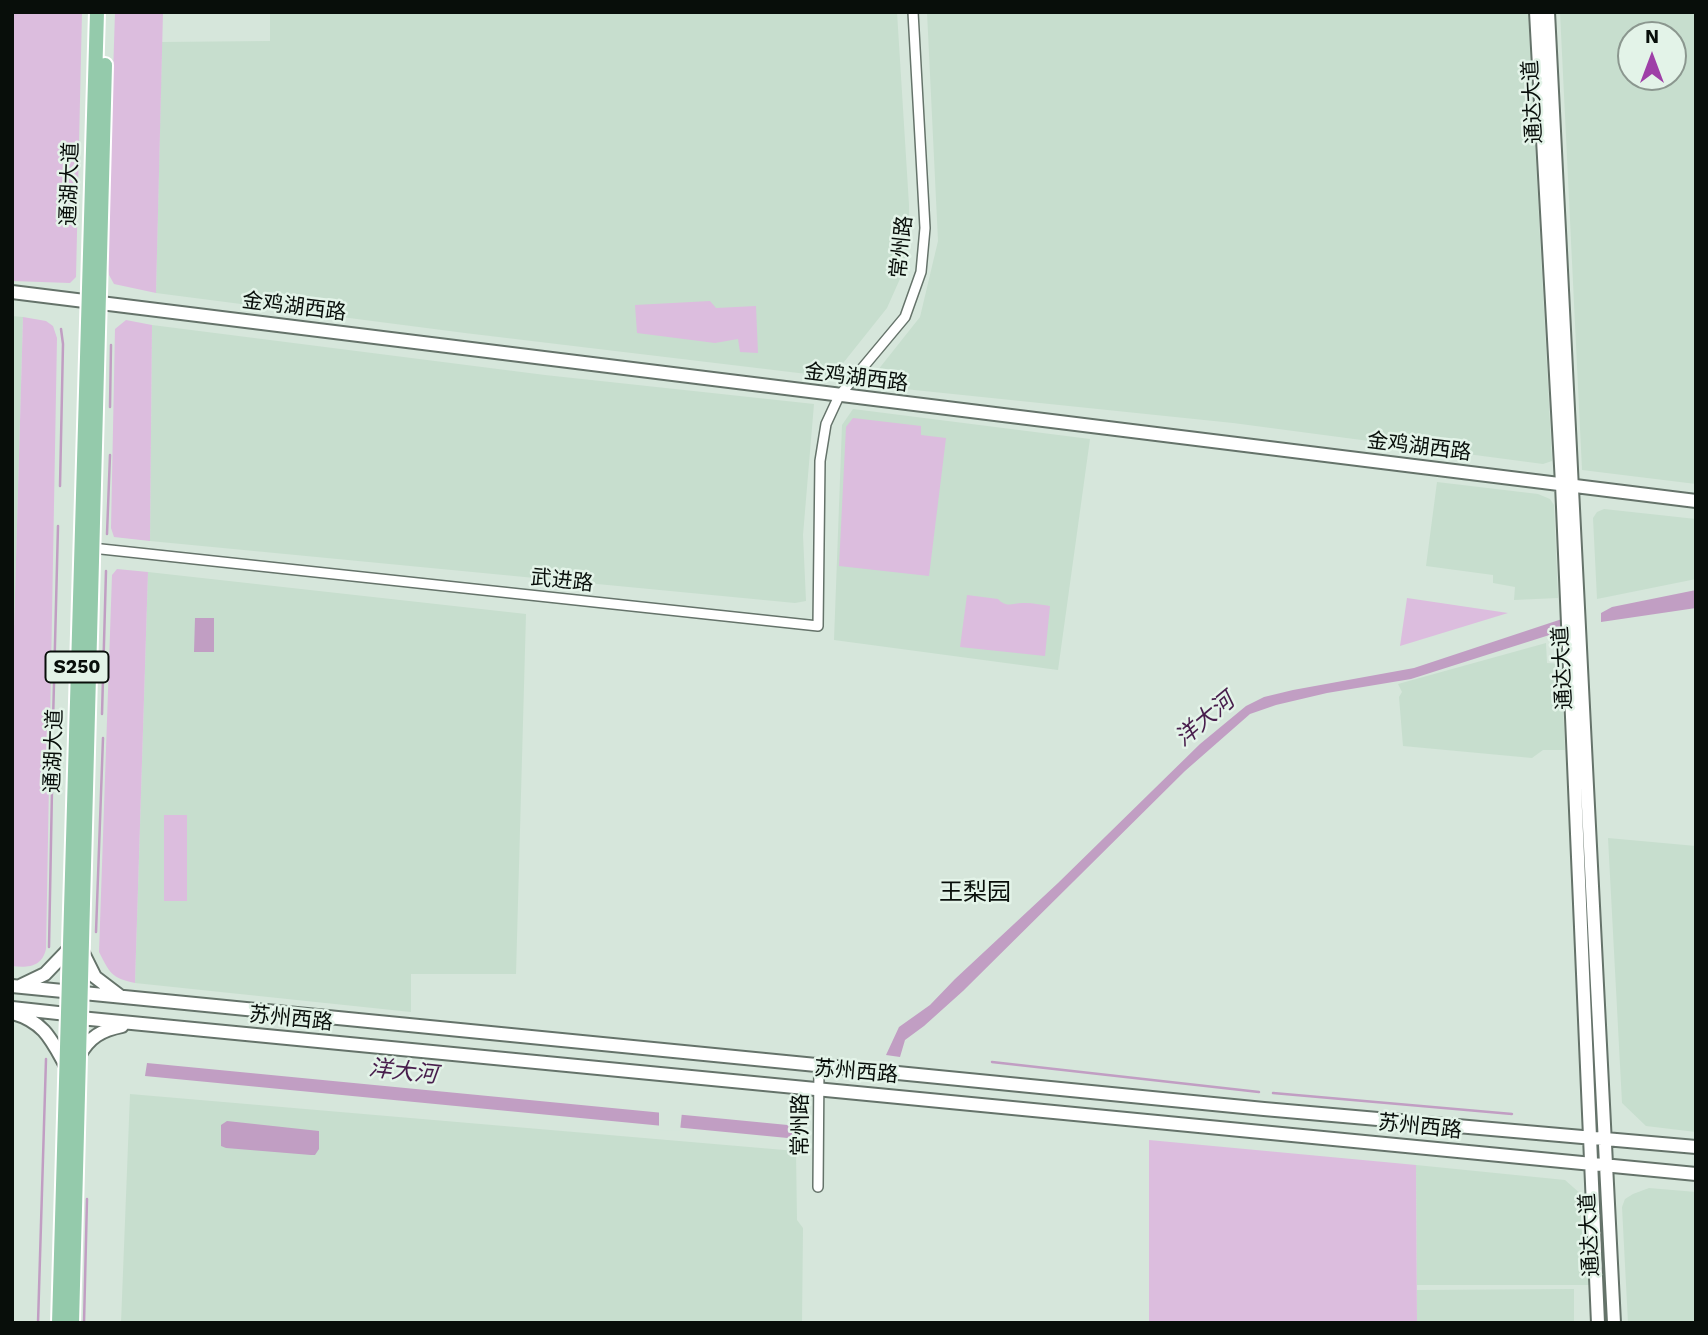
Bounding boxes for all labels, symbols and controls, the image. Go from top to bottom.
north arrow [1617,21,1687,91]
text: N [1645,25,1659,48]
street label: 通达大道 [1518,59,1548,145]
street label: 通湖大道 [56,142,84,226]
street label: 常州路 [886,214,918,280]
street label: 金鸡湖西路 [240,288,348,326]
street label: 金鸡湖西路 [802,359,910,397]
street label: 金鸡湖西路 [1365,428,1473,466]
street label: 武进路 [529,565,595,597]
street label: 通达大道 [1548,625,1578,711]
road number: S250 [46,652,108,682]
water label: 洋大河 [1170,687,1240,753]
street label: 通湖大道 [40,709,68,793]
district label: 王梨园 [939,879,1011,907]
street label: 苏州西路 [248,1002,334,1036]
water label: 洋大河 [367,1055,439,1089]
street label: 苏州西路 [813,1056,899,1088]
street label: 常州路 [788,1094,814,1156]
street label: 苏州西路 [1377,1110,1463,1144]
street label: 通达大道 [1575,1192,1605,1278]

